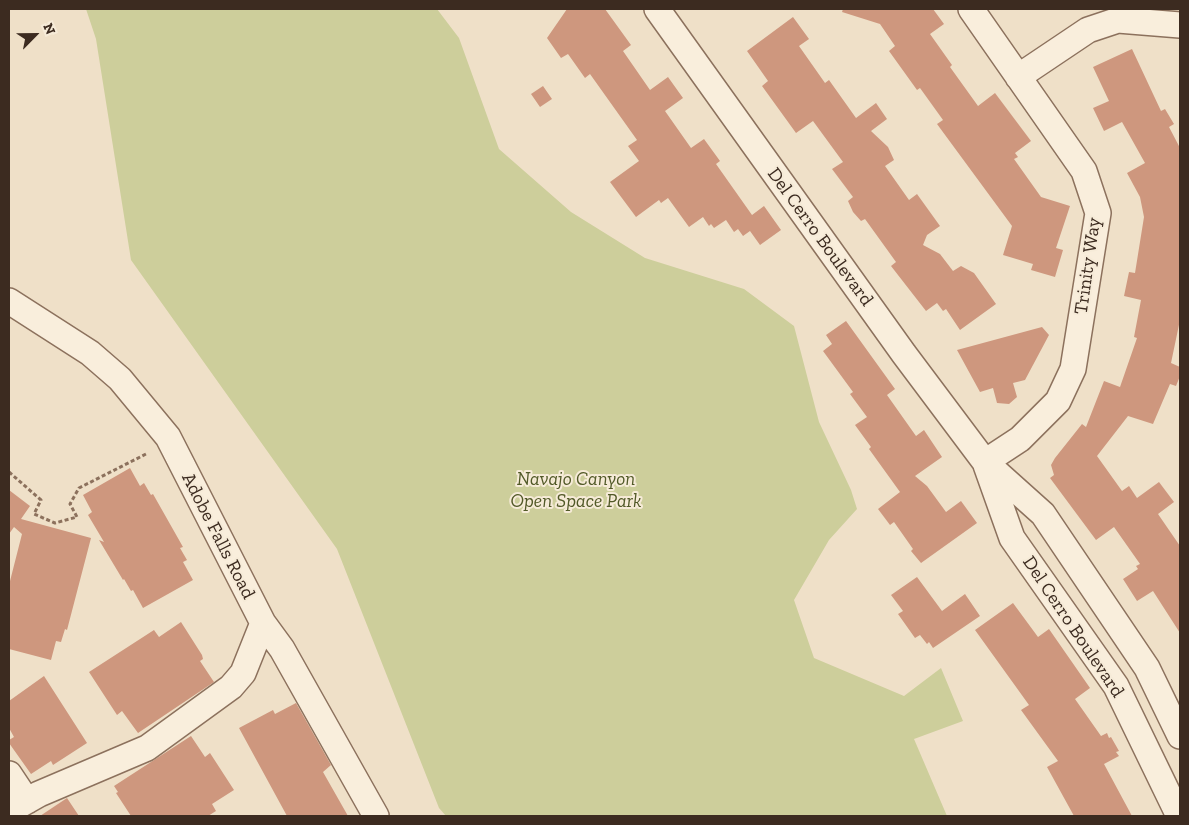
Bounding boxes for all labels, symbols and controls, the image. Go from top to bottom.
north arrow [10,10,60,60]
text: N [39,21,59,37]
street label: Del Cerro Boulevard [762,163,878,311]
street label: Trinity Way [1070,216,1106,316]
street label: Adobe Falls Road [176,469,260,603]
park label: Navajo Canyon Open Space Park [510,469,642,513]
street label: Del Cerro Boulevard [1017,552,1129,702]

